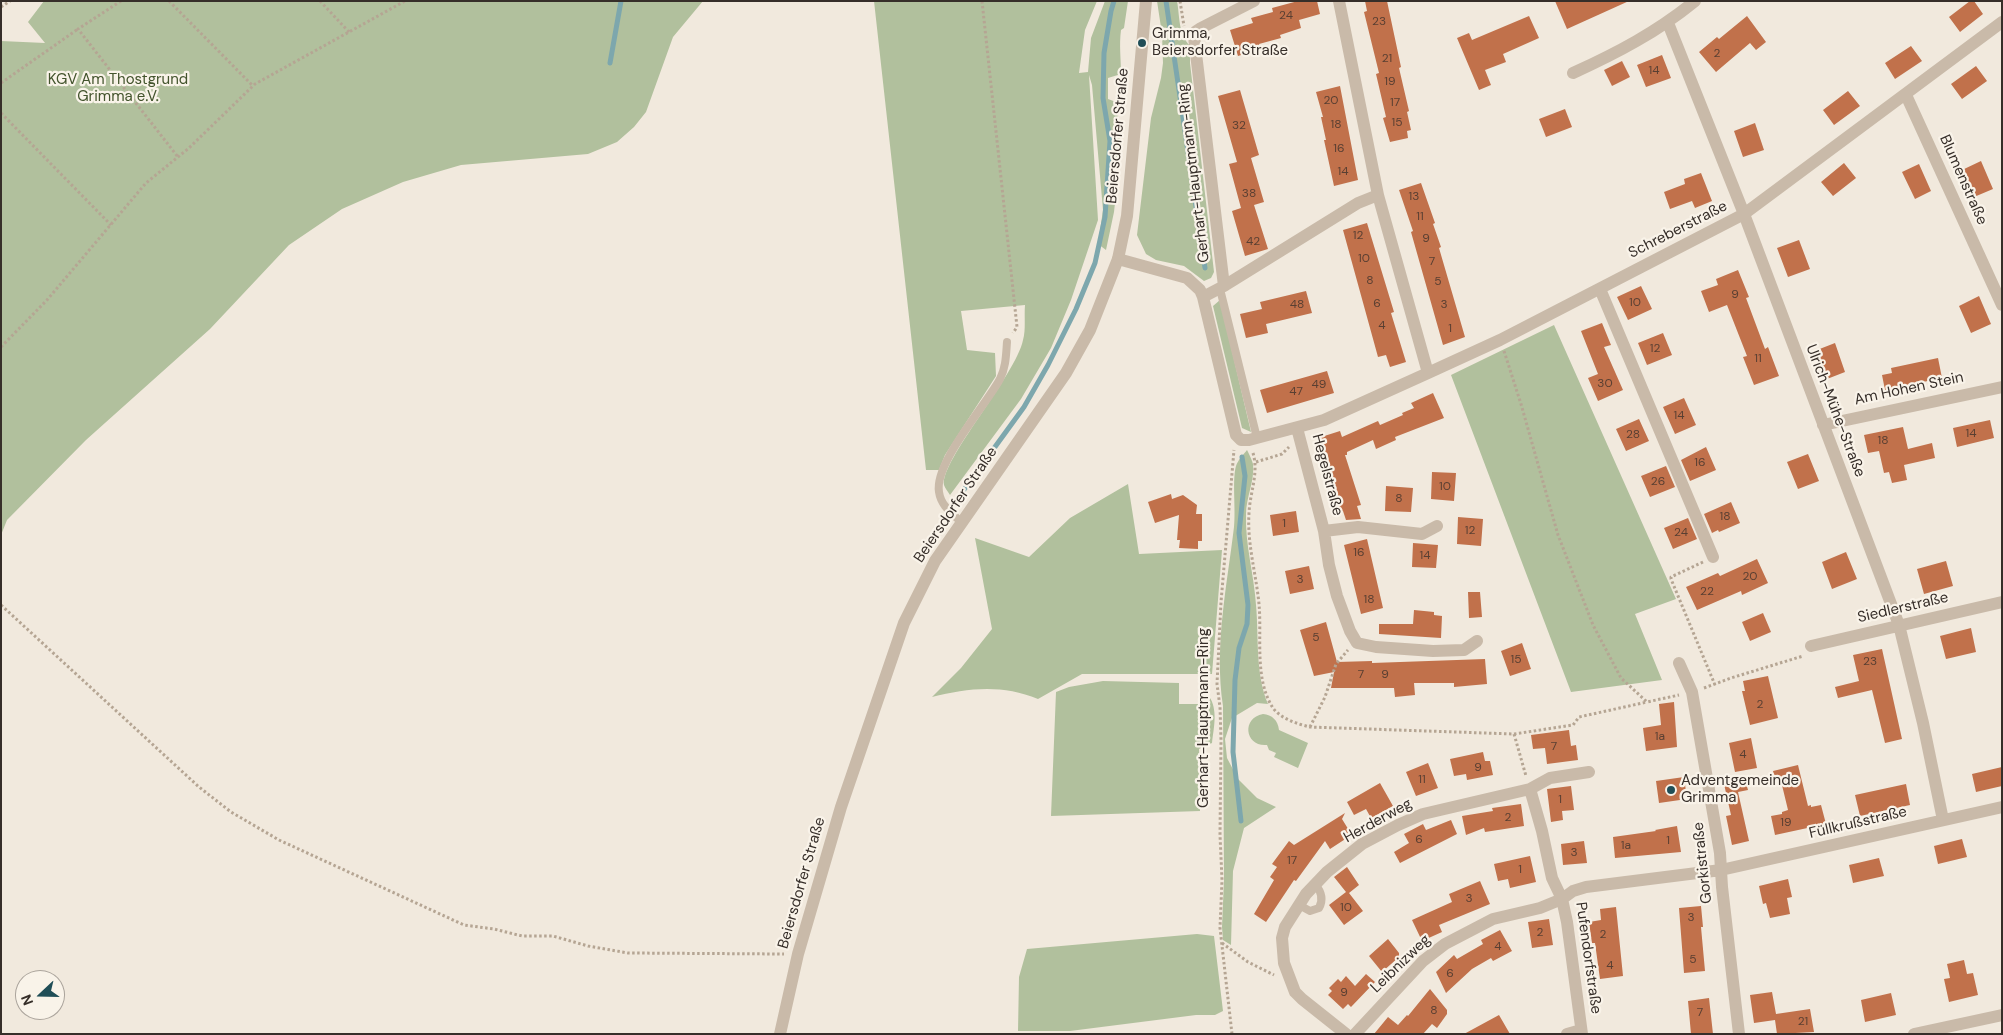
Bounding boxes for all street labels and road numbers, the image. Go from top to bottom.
street label: Beiersdorfer Straße [1103,67,1133,205]
street label: Gerhart-Hauptmann-Ring [1174,83,1214,263]
street label: Blumenstraße [1935,132,1991,228]
street label: Schreberstraße [1626,197,1730,263]
street label: Ulrich-Mühe-Straße [1801,342,1869,480]
street label: Am Hohen Stein [1853,369,1965,409]
street label: Hegelstraße [1307,432,1347,518]
street label: Beiersdorfer Straße [911,444,1001,566]
street label: Siedlerstraße [1856,589,1950,627]
street label: Gerhart-Hauptmann-Ring [1195,628,1213,808]
street label: Herderweg [1341,795,1415,847]
street label: Füllkrußstraße [1807,803,1909,843]
street label: Beiersdorfer Straße [775,815,829,951]
street label: Gorkistraße [1690,821,1716,905]
street label: Pufendorfstraße [1571,901,1605,1015]
street label: Leibnizweg [1367,931,1435,997]

